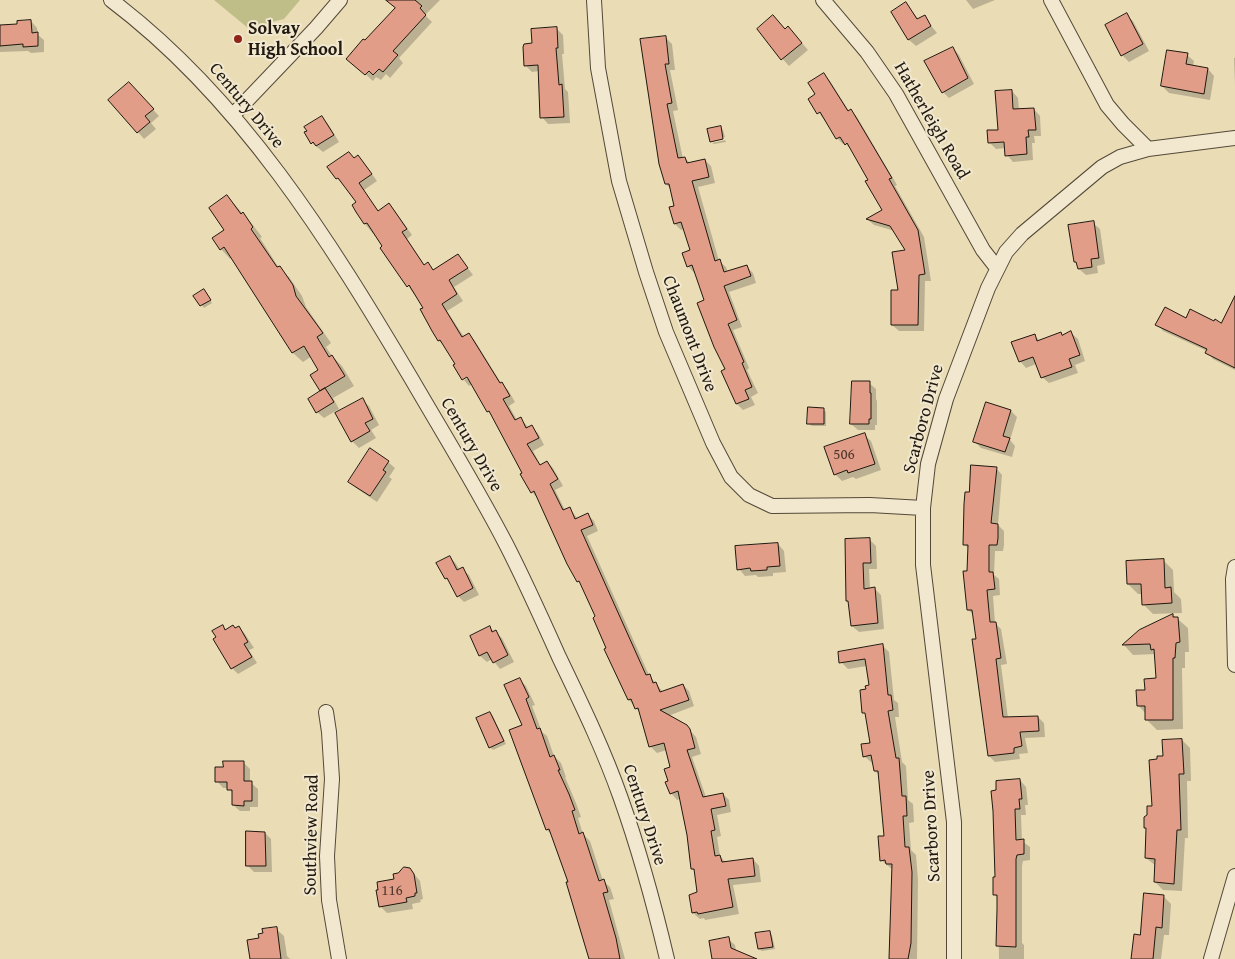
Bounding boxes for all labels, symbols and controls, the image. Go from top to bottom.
place label: Solvay High School [248,18,343,60]
marker: Solvay High School [232,33,244,45]
street label: Hatherleigh Road [889,58,973,184]
street label: Century Drive [204,59,288,153]
street label: Chaumont Drive [657,273,721,395]
street label: Scarboro Drive [899,362,949,476]
street label: Century Drive [435,394,507,496]
house number: 506 [833,446,855,464]
street label: Century Drive [617,762,671,868]
street label: Scarboro Drive [918,770,946,882]
street label: Southview Road [300,774,324,896]
house number: 116 [381,882,403,900]

